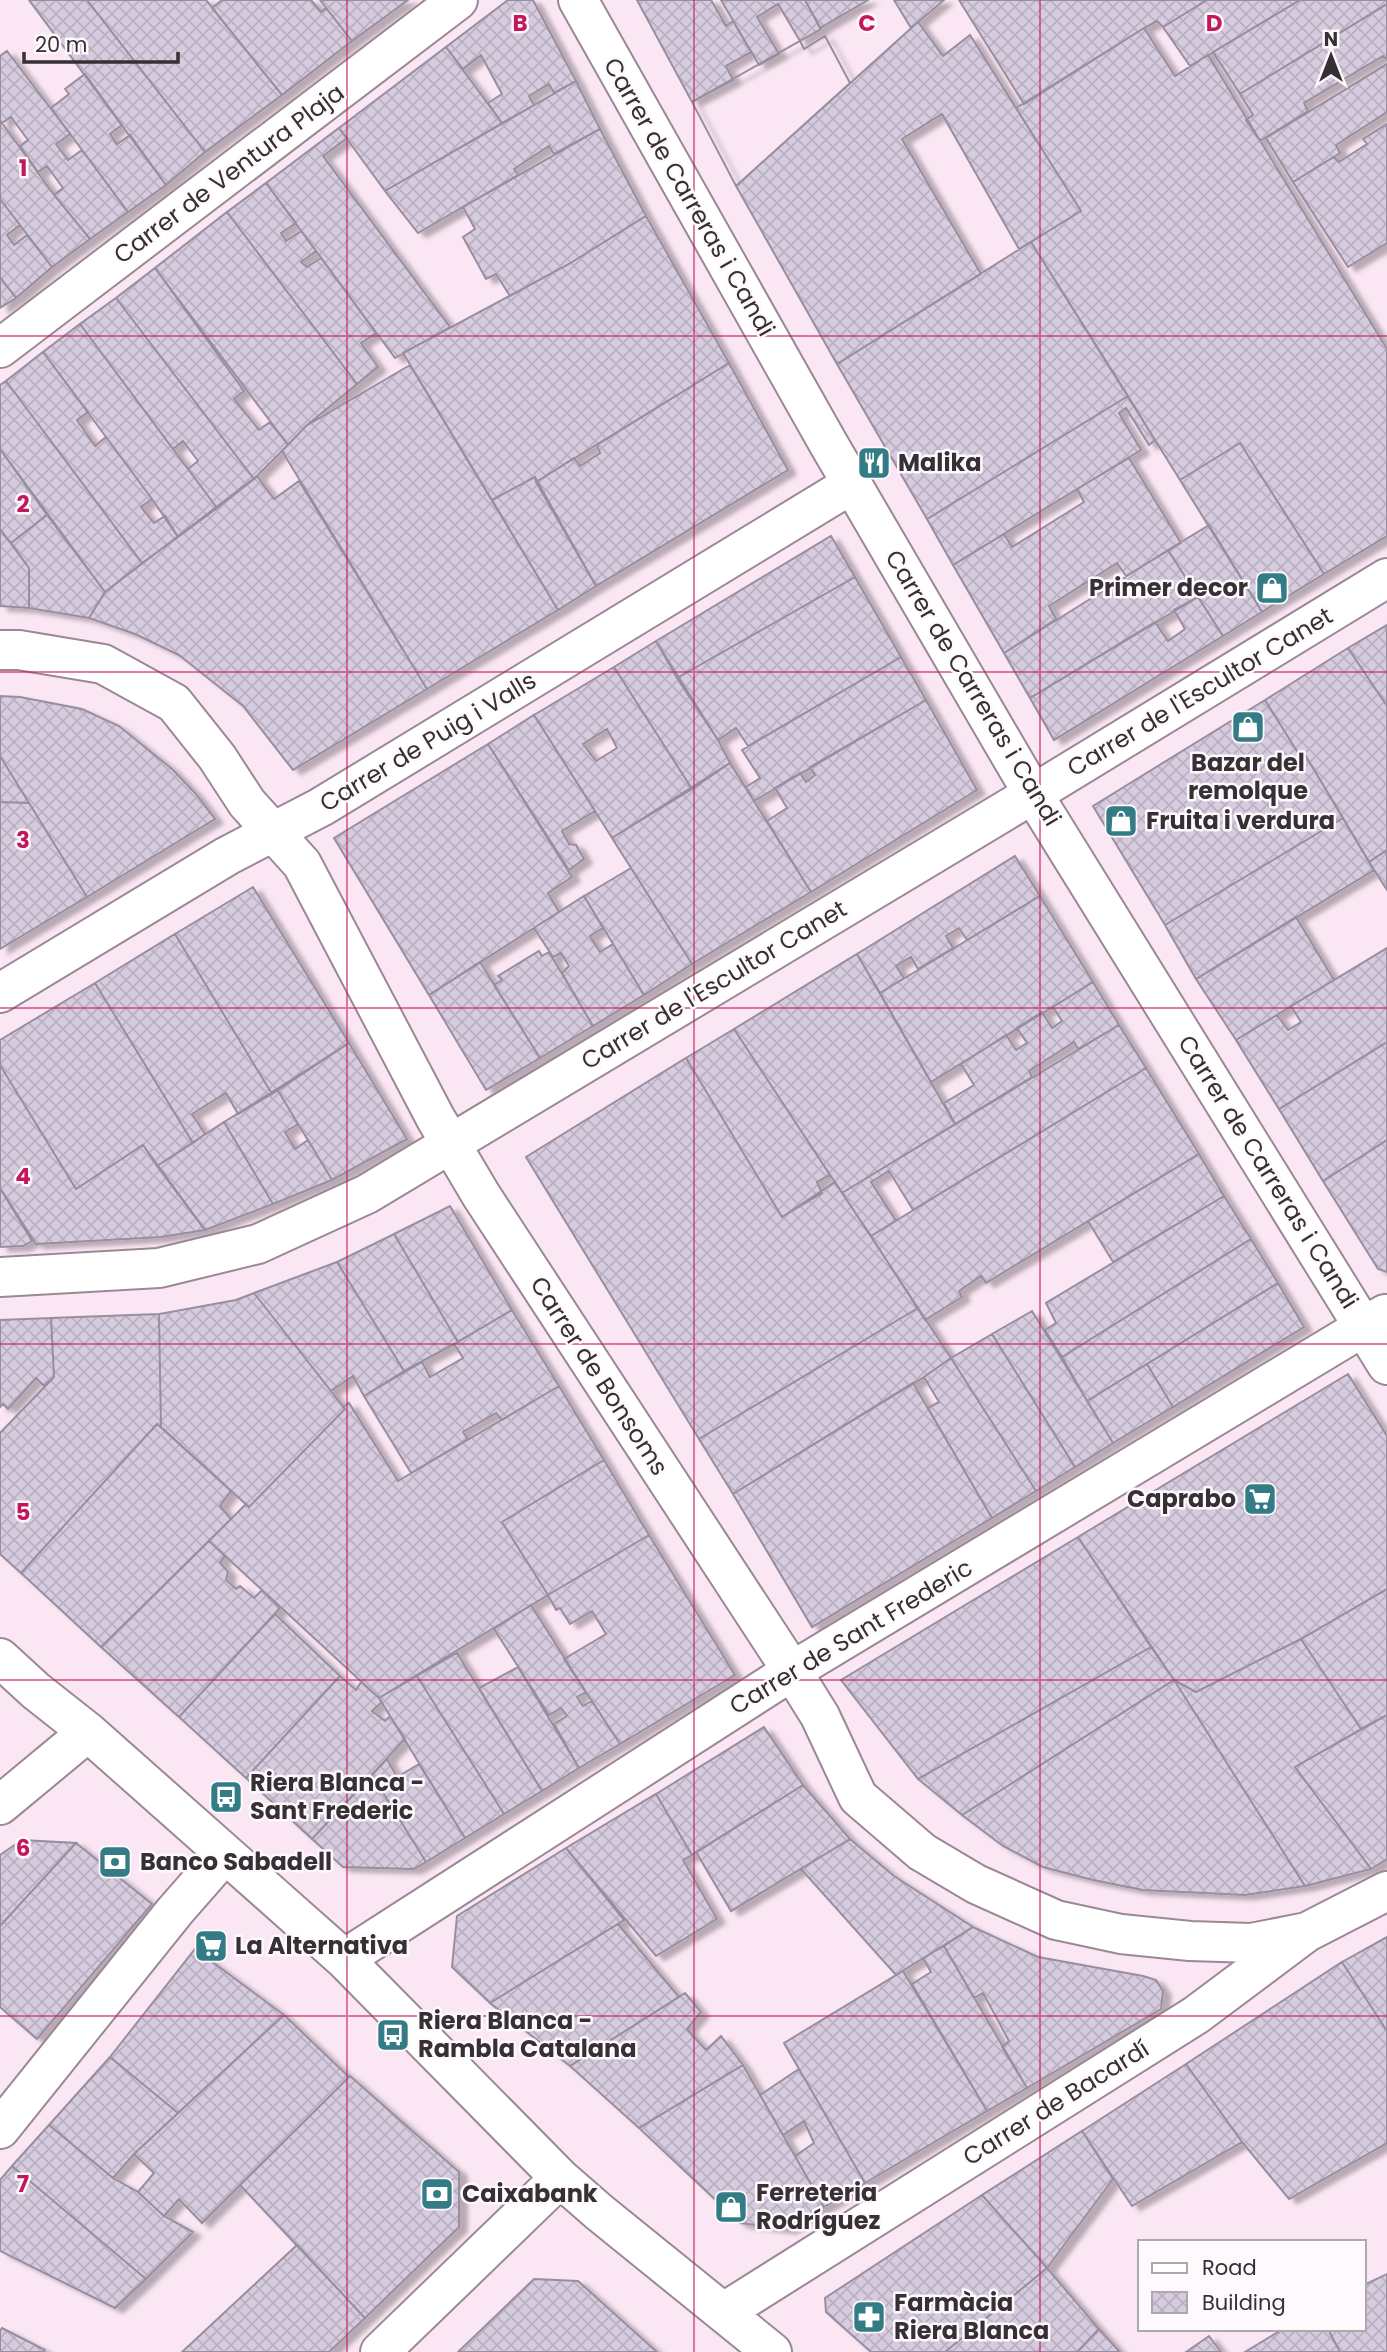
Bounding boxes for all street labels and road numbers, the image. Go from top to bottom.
street label: Carrer de Carreras i Candi [596,51,783,342]
street label: Carrer de Ventura Plaja [107,76,351,271]
street label: Carrer de Carreras i Candi [878,544,1069,832]
street label: Carrer de l'Escultor Canet [1061,599,1339,784]
street label: Carrer de Puig i Valls [313,664,542,819]
street label: Carrer de l'Escultor Canet [575,892,853,1077]
street label: Carrer de Carreras i Candi [1171,1029,1366,1315]
street label: Carrer de Bonsoms [523,1270,676,1482]
street label: Carrer de Sant Frederic [723,1551,978,1722]
street label: Carrer de Bacardí [957,2032,1155,2173]

